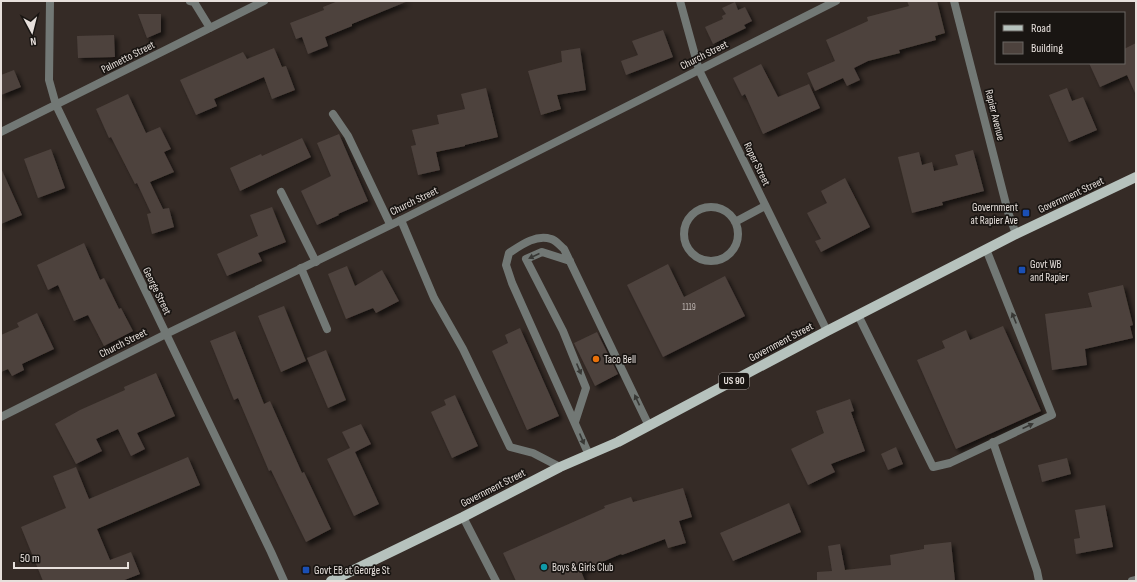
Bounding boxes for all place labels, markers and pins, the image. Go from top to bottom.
place label: Government at Rapier Ave [970,201,1019,227]
marker: Government at Rapier Ave [1021,208,1031,218]
place label: Govt WB and Rapier [1030,258,1069,284]
marker: Govt WB and Rapier [1017,265,1027,275]
place label: Taco Bell [604,353,636,366]
marker: Taco Bell [591,354,601,364]
place label: Boys & Girls Club [552,561,614,574]
marker: Boys & Girls Club [539,562,549,572]
place label: Govt EB at George St [314,564,391,577]
marker: Govt EB at George St [301,565,311,575]

